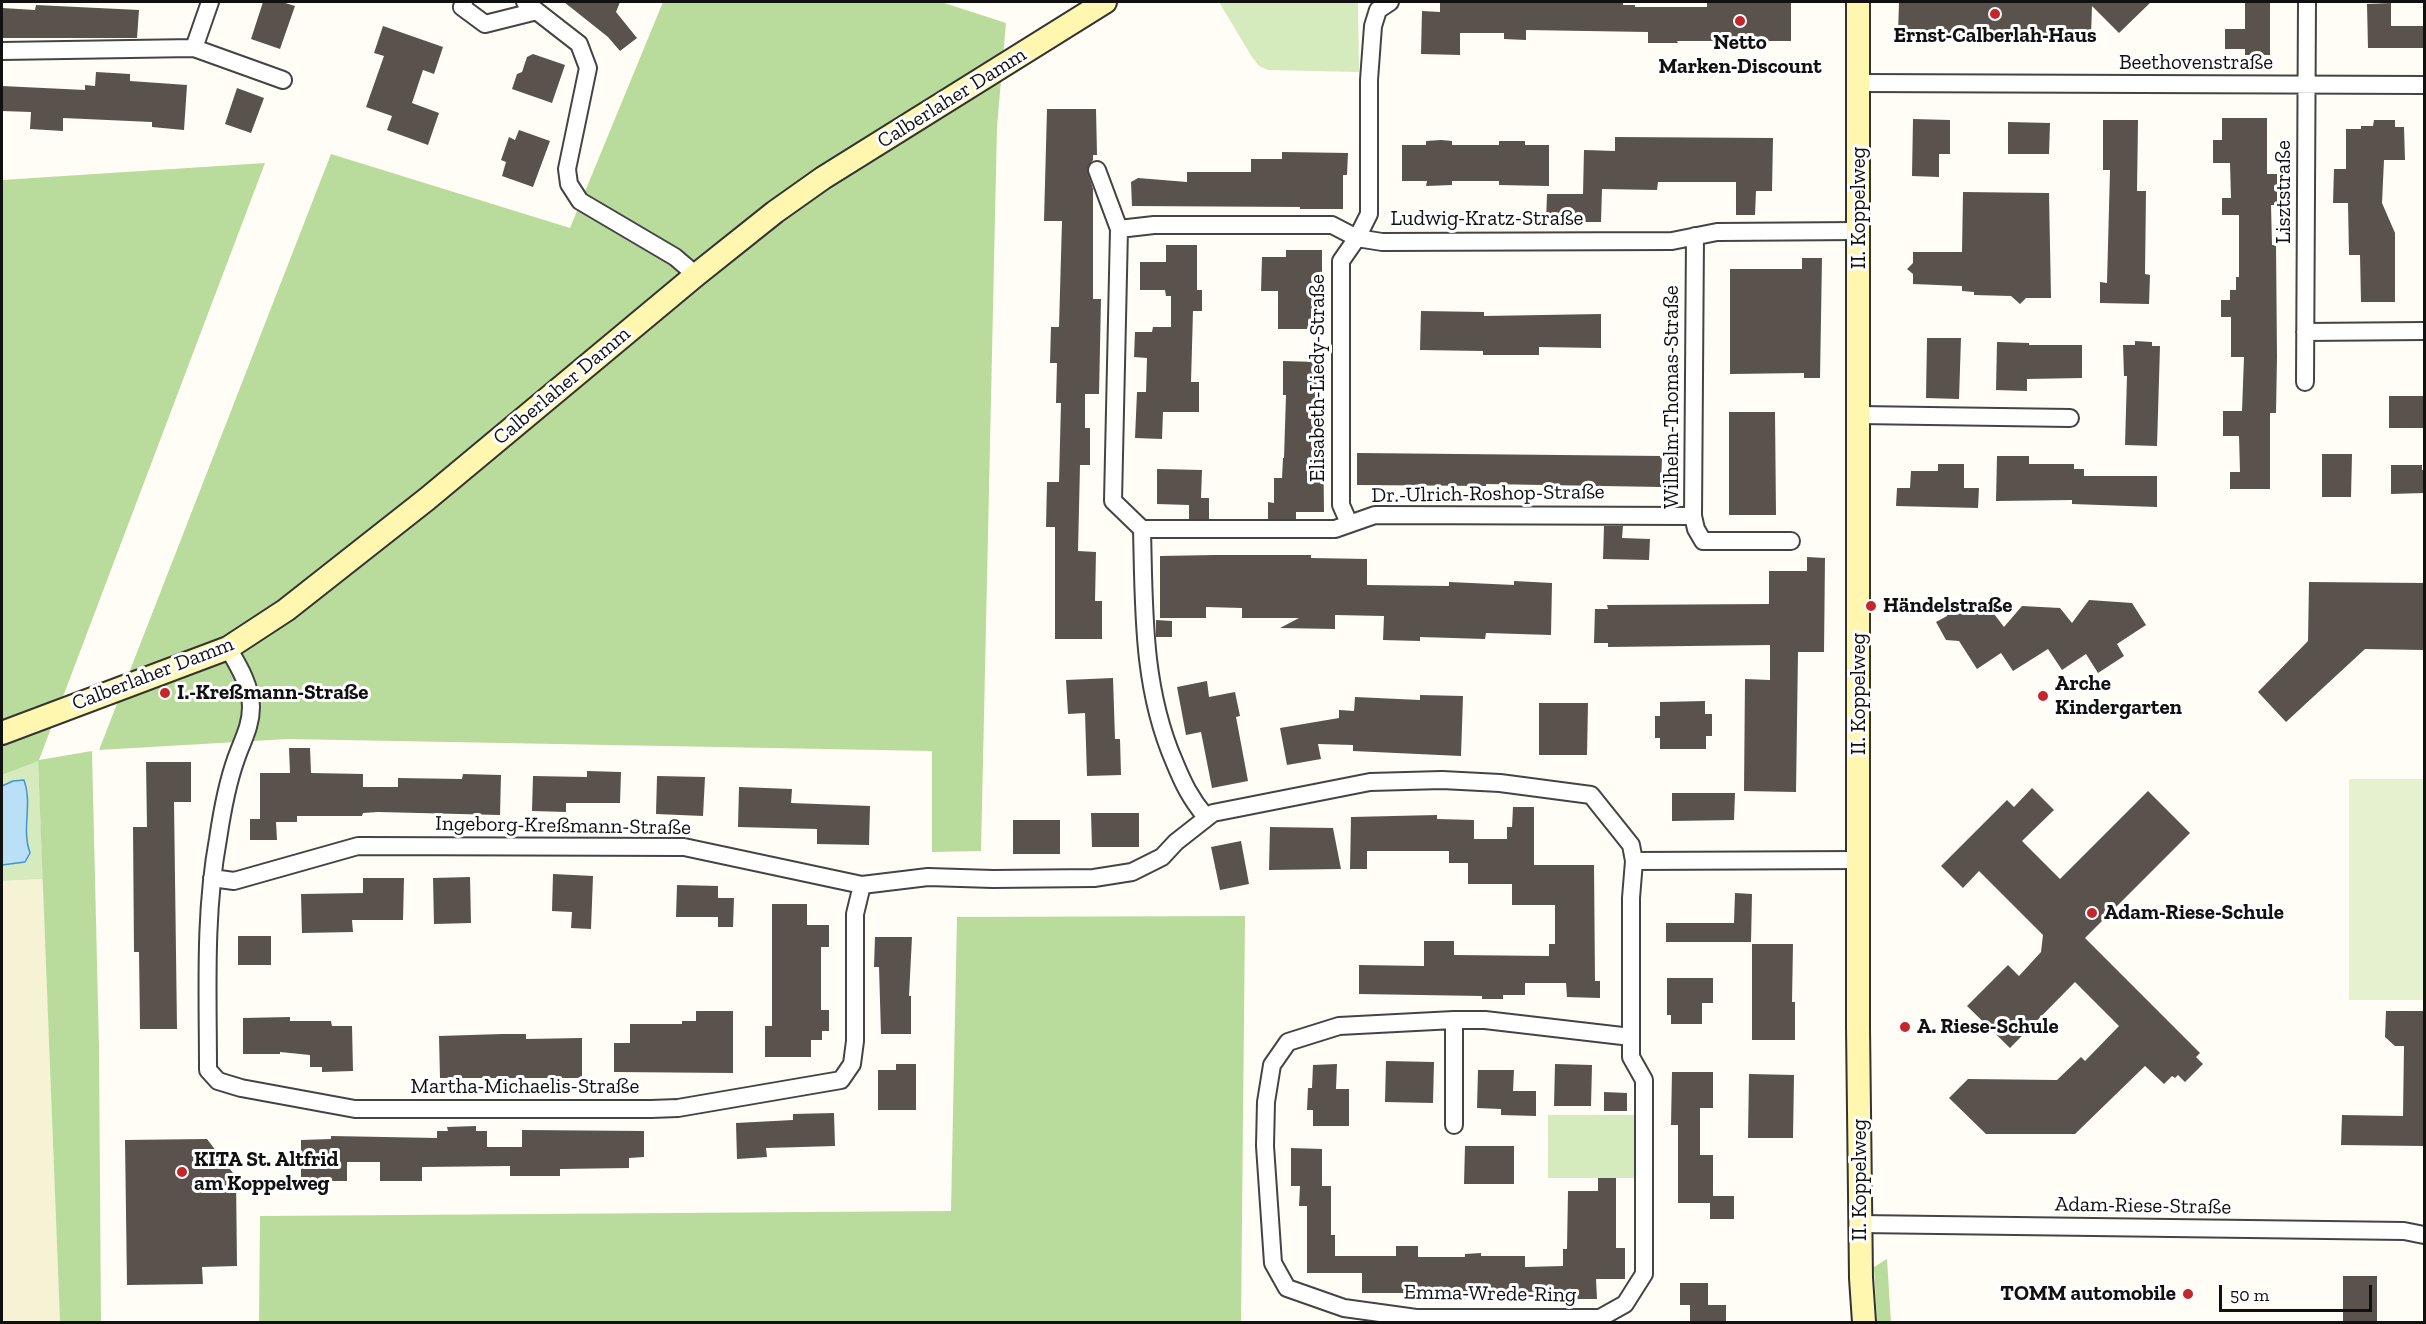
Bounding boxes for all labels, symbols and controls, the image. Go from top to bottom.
marker: Ernst-Calberlah-Haus [1988,7,2002,21]
marker: Netto Marken-Discount [1733,14,1747,28]
place label: Ernst-Calberlah-Haus [1893,23,2097,49]
place label: Netto Marken-Discount [1658,30,1822,80]
street label: Calberlaher Damm [873,42,1031,154]
street label: Beethovenstraße [2119,50,2273,76]
street label: Lisztstraße [2271,140,2297,244]
street label: II. Koppelweg [1846,147,1872,269]
street label: Ludwig-Kratz-Straße [1391,206,1583,232]
street label: Elisabeth-Liedy-Straße [1305,274,1331,482]
street label: Wilhelm-Thomas-Straße [1659,285,1685,509]
street label: Calberlaher Damm [488,321,636,451]
street label: Dr.-Ulrich-Roshop-Straße [1371,479,1605,509]
place label: Händelstraße [1883,593,2012,619]
marker: Händelstraße [1864,599,1878,613]
street label: Calberlaher Damm [69,632,237,716]
street label: II. Koppelweg [1846,633,1872,755]
place label: Arche Kindergarten [2055,671,2182,721]
place label: I.-Kreßmann-Straße [177,680,368,706]
marker: I.-Kreßmann-Straße [158,686,172,700]
marker: Arche Kindergarten [2036,689,2050,703]
street label: Ingeborg-Kreßmann-Straße [435,811,691,841]
place label: Adam-Riese-Schule [2104,900,2284,926]
marker: Adam-Riese-Schule [2085,906,2099,920]
place label: A. Riese-Schule [1917,1014,2059,1040]
marker: A. Riese-Schule [1898,1020,1912,1034]
street label: Martha-Michaelis-Straße [411,1074,639,1100]
street label: II. Koppelweg [1847,1119,1873,1241]
place label: KITA St. Altfrid am Koppelweg [194,1147,339,1197]
marker: KITA St. Altfrid am Koppelweg [175,1165,189,1179]
street label: Adam-Riese-Straße [2055,1192,2231,1220]
scale bar [2222,1273,2375,1311]
street label: Emma-Wrede-Ring [1403,1280,1577,1308]
place label: TOMM automobile [2000,1281,2176,1307]
text: 50 m [2230,1284,2269,1306]
marker: TOMM automobile [2181,1287,2195,1301]

